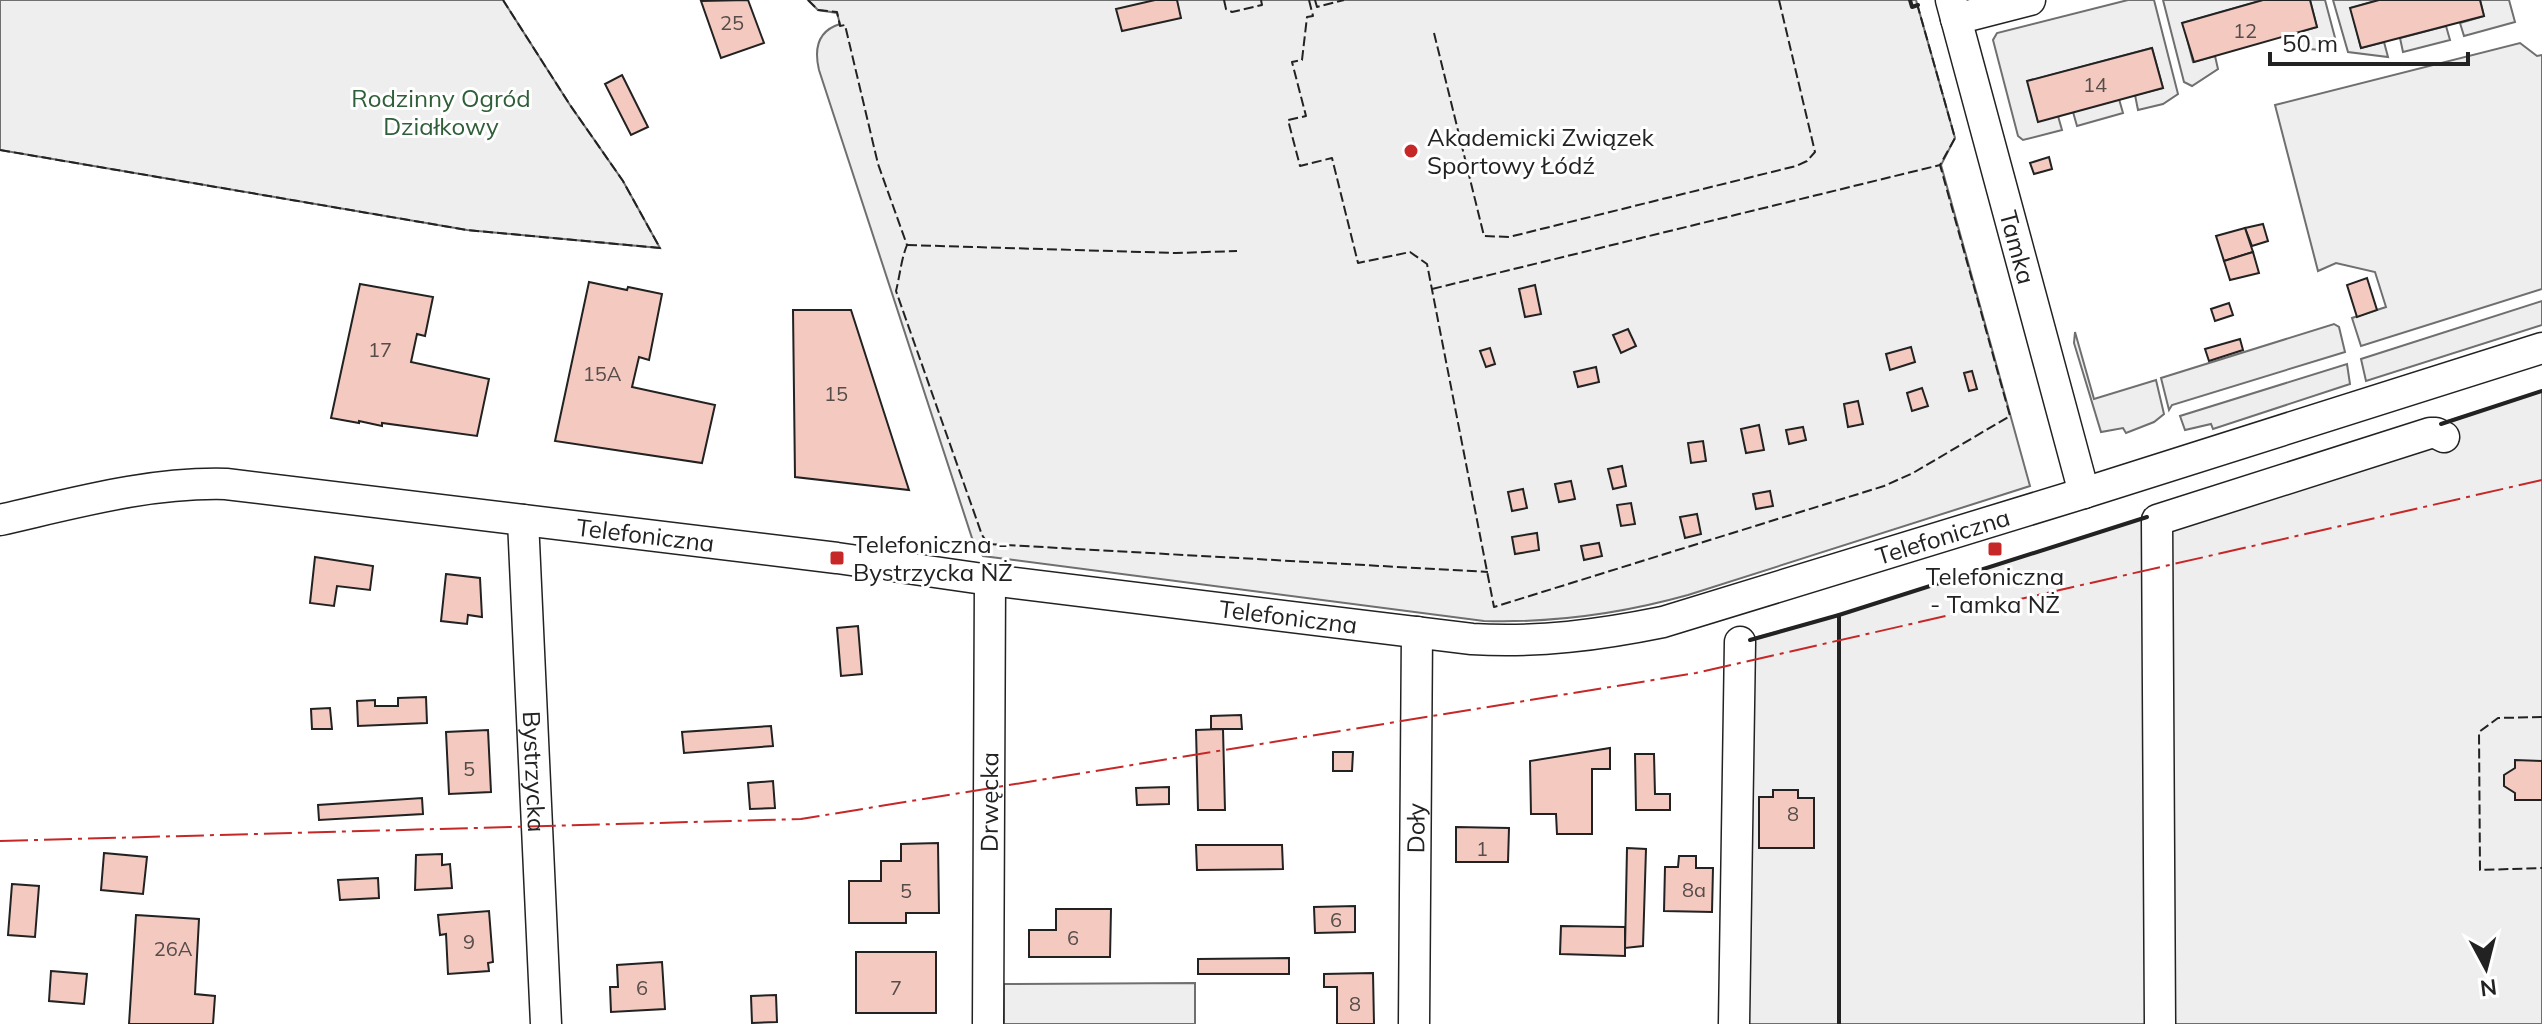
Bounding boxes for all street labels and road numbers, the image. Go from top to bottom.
street label: Tamka [1993,207,2042,287]
street label: Telefoniczna [1872,502,2013,571]
street label: Telefoniczna [575,512,716,558]
street label: Telefoniczna [1218,593,1359,640]
street label: Bystrzycka [517,710,552,833]
street label: Drwęcka [974,752,1004,852]
street label: Doły [1400,803,1431,853]

